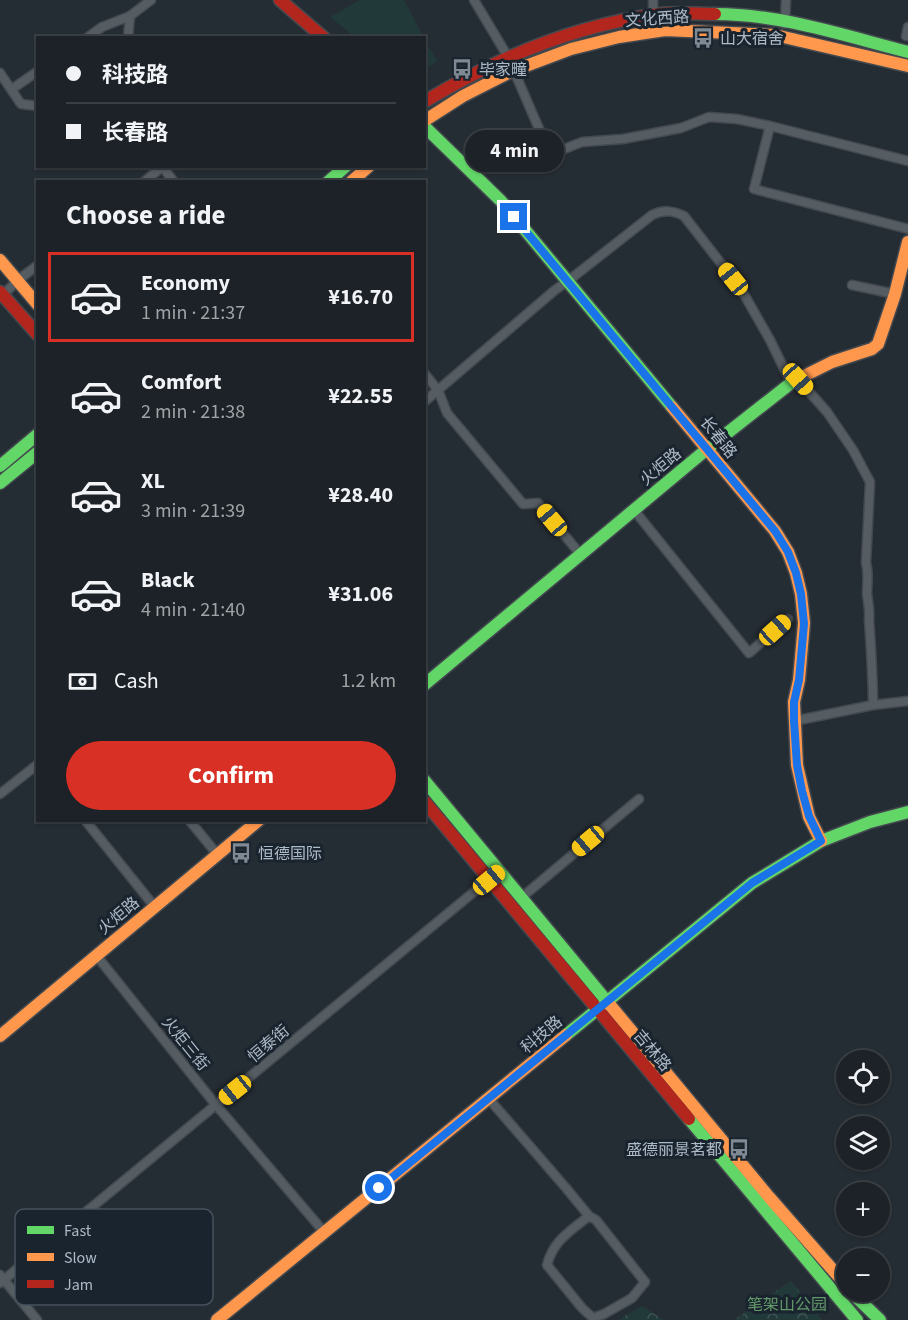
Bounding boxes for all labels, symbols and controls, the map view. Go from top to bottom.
street label: 文化西路 [624,6,690,32]
bus stop icon: 山大宿舍 [691,26,715,50]
place label: 山大宿舍 [720,28,784,50]
bus stop icon: 毕家疃 [450,57,474,81]
text: 科技路 [102,59,168,91]
place label: 毕家疃 [479,59,527,81]
text: 长春路 [102,117,168,149]
callout: 4 min [464,130,564,172]
text: 4 min [490,137,539,165]
text: Choose a ride [66,196,226,235]
route end [500,203,527,230]
car [715,259,751,299]
text: Economy [141,267,230,299]
icon: car [69,270,123,324]
text: ¥16.70 [328,281,393,313]
text: 1 min · 21:37 [141,299,245,327]
car [779,360,817,398]
text: Comfort [141,366,222,398]
icon: car [69,369,123,423]
text: ¥22.55 [328,380,393,412]
text: 2 min · 21:38 [141,398,245,426]
street label: 长春路 [695,412,742,463]
street label: 火炬路 [635,443,686,491]
text: XL [141,465,165,497]
icon: car [69,468,123,522]
text: ¥28.40 [328,479,393,511]
text: 3 min · 21:39 [141,497,245,525]
car [534,500,570,540]
text: Black [141,564,195,596]
icon: car [69,567,123,621]
text: ¥31.06 [328,578,393,610]
text: 4 min · 21:40 [141,596,245,624]
car [756,611,794,649]
icon: cash [66,665,99,698]
text: Cash [114,665,159,697]
text: 1.2 km [341,667,396,695]
button: Confirm [66,741,396,810]
car [568,823,608,859]
bus stop icon: 恒德国际 [229,841,253,865]
place label: 恒德国际 [258,843,322,865]
car [469,862,509,898]
street label: 火炬路 [93,892,144,940]
street label: 科技路 [516,1011,567,1059]
street label: 火炬三街 [157,1012,214,1075]
street label: 恒泰街 [243,1020,294,1068]
street label: 吉林路 [628,1025,676,1076]
map controls [836,1050,890,1302]
button: locate [836,1050,890,1104]
car [215,1072,255,1108]
button: layers [836,1116,890,1170]
bus stop icon: 盛德丽景茗都 [727,1137,751,1161]
place label: 盛德丽景茗都 [626,1139,722,1161]
route start [365,1174,392,1201]
button: + [836,1182,890,1236]
legend [15,1209,213,1305]
text: Fast [64,1220,92,1242]
text: Slow [64,1247,97,1269]
button: − [836,1248,890,1302]
text: Jam [64,1274,93,1296]
park label: 笔架山公园 [747,1294,827,1316]

